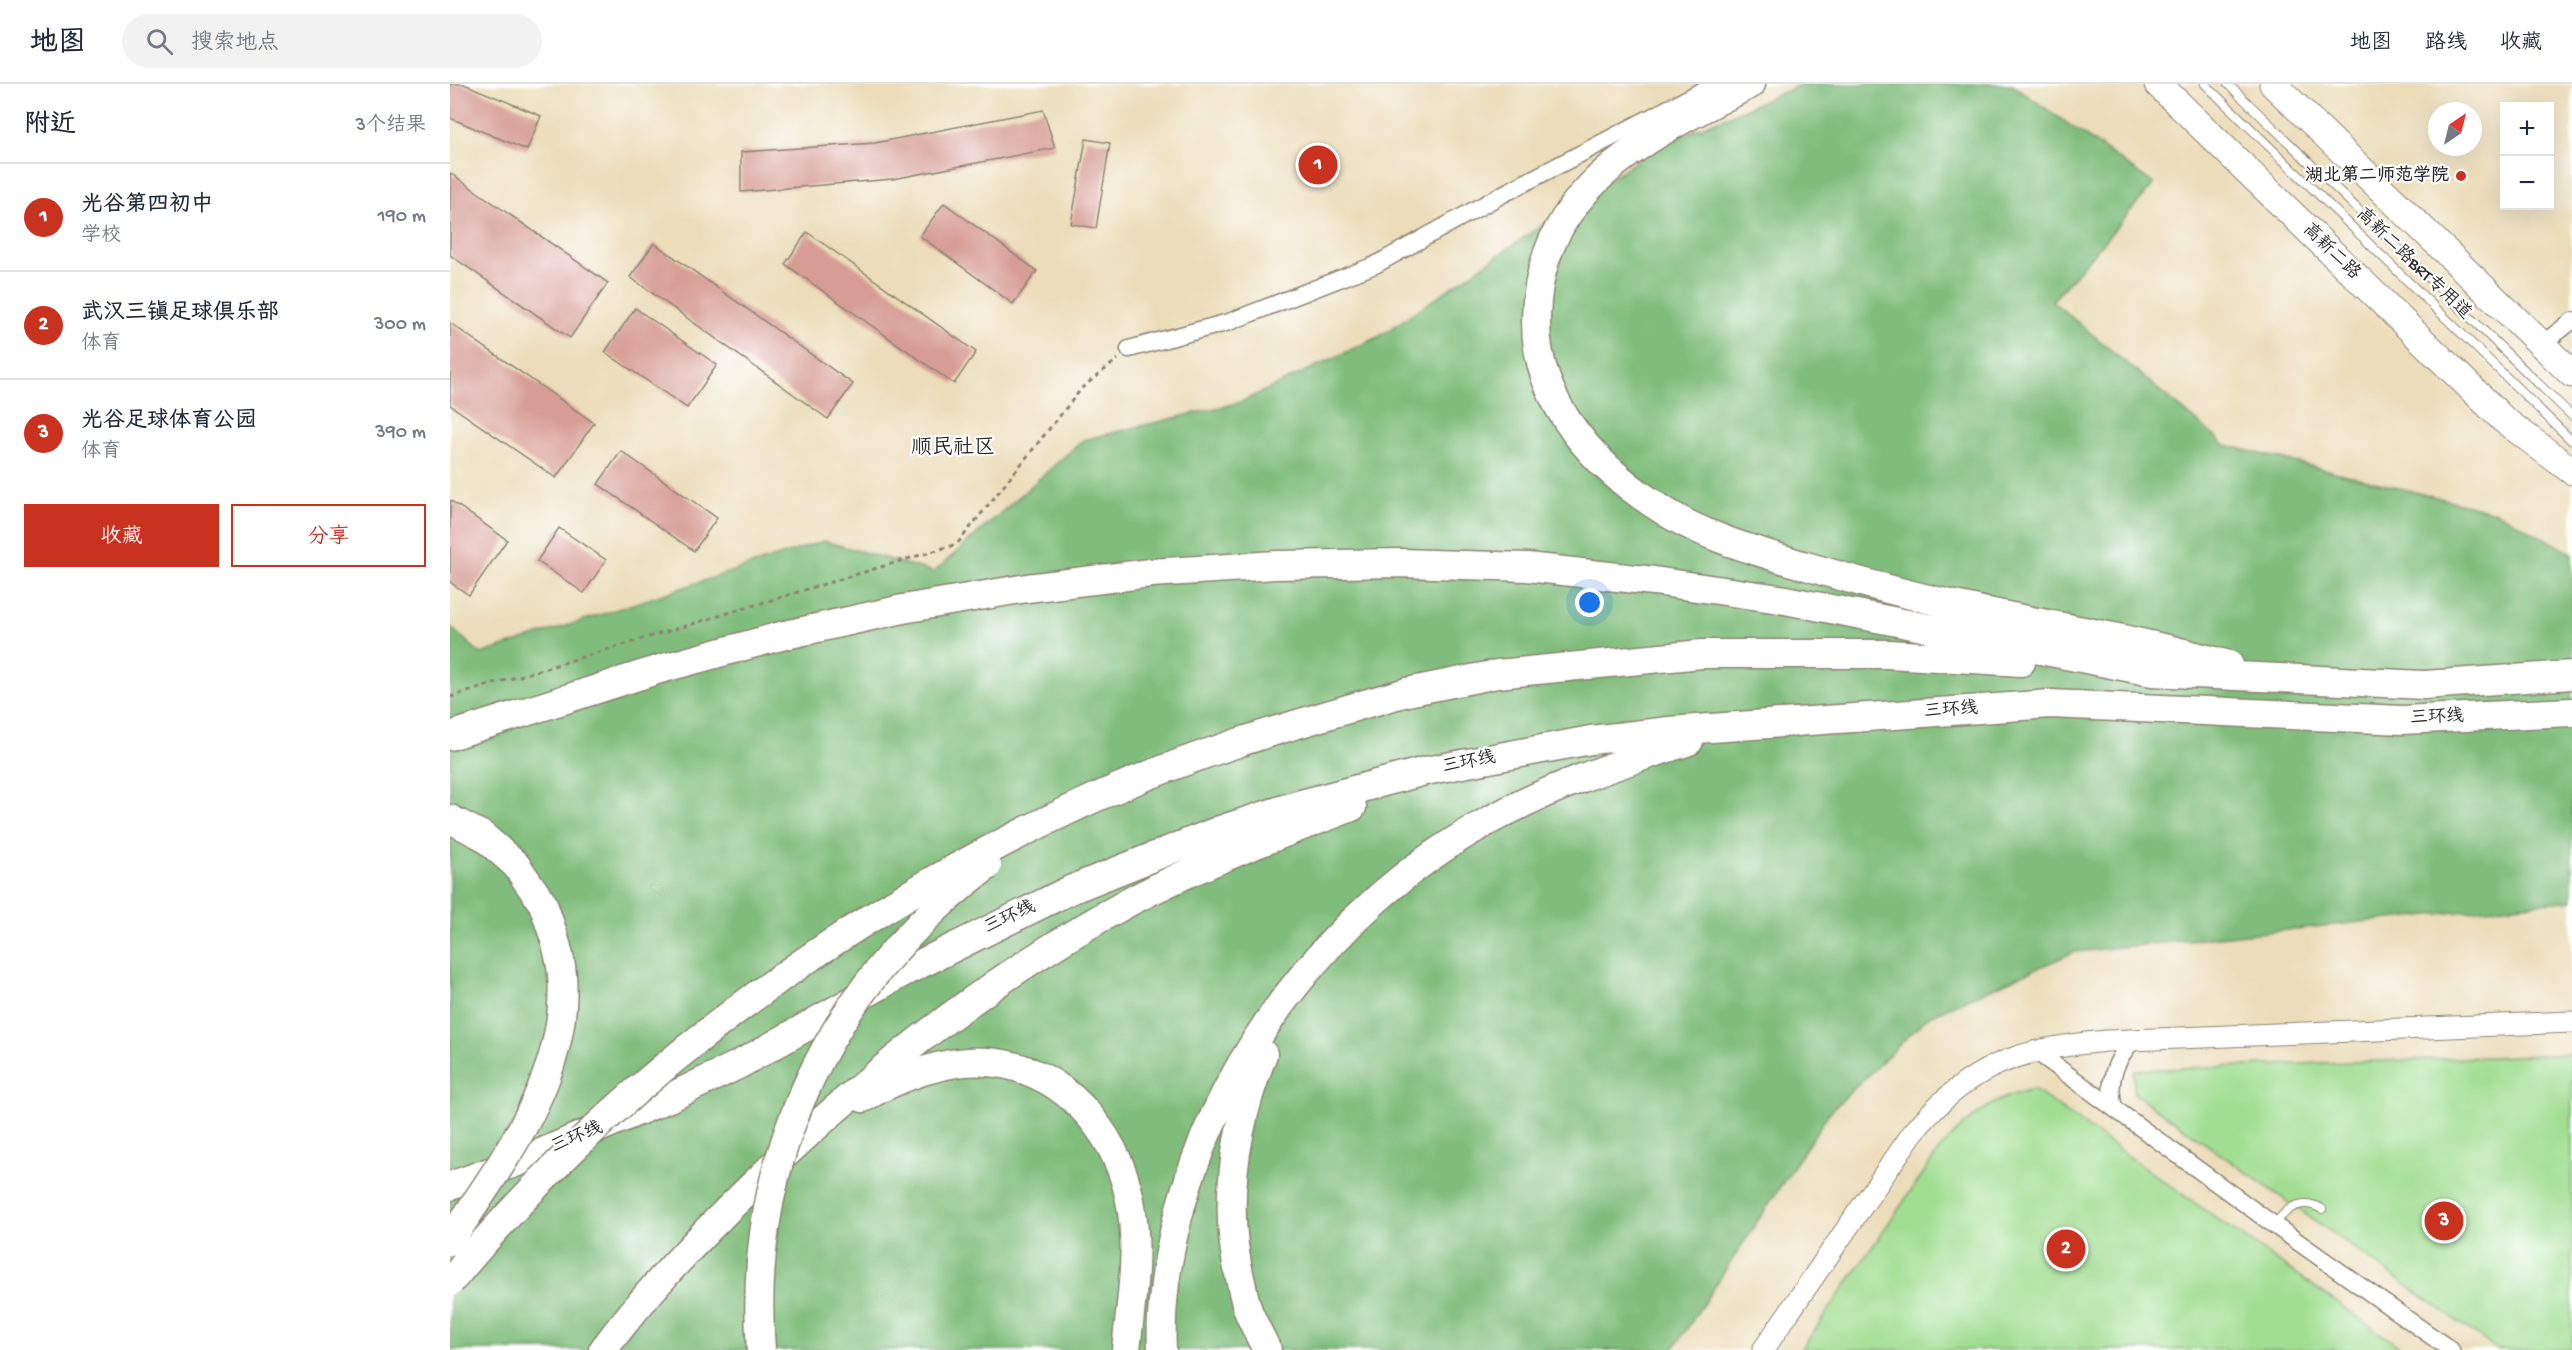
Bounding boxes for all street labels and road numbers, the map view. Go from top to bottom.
street label: 高新二路BRT专用道 [2351,203,2476,324]
street label: 高新二路 [2298,219,2365,285]
street label: 三环线 [1923,698,1979,723]
street label: 三环线 [2410,706,2464,729]
street label: 三环线 [1440,747,1498,778]
street label: 三环线 [981,896,1039,939]
street label: 三环线 [548,1117,606,1158]

